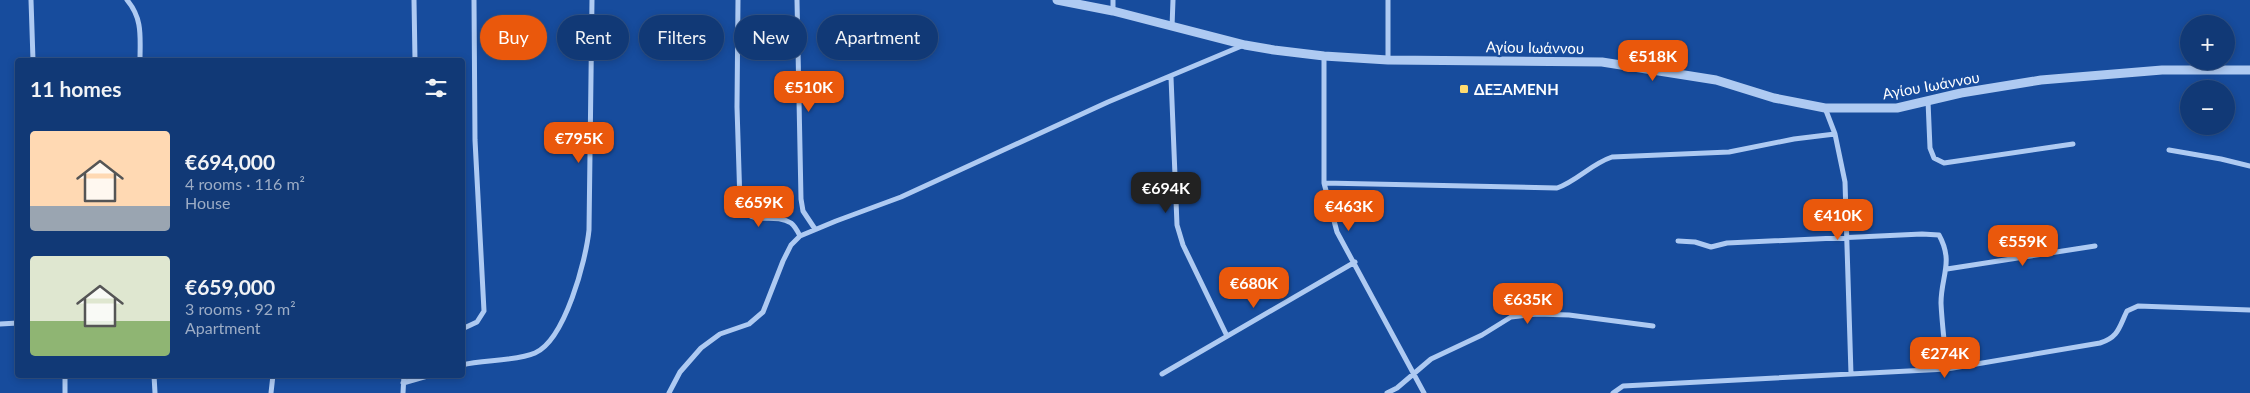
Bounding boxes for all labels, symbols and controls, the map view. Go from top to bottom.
chip: Buy [480,15,547,60]
chip: Rent [557,15,629,60]
chip: Filters [639,15,724,60]
chip: New [734,15,807,60]
chip: Apartment [817,15,938,60]
map controls [2180,15,2235,135]
button: + [2180,15,2235,70]
street label: Αγίου Ιωάννου [1486,37,1584,57]
pin: €518K [1618,39,1688,82]
text: €518K [1629,46,1677,65]
street label: Αγίου Ιωάννου [1881,68,1981,102]
pin: €510K [774,70,844,113]
icon: filters [422,74,450,102]
text: 11 homes [30,76,121,101]
text: €510K [785,77,833,96]
place label: ΔΕΞΑΜΕΝΗ [1474,80,1559,98]
button: − [2180,80,2235,135]
marker: ΔΕΞΑΜΕΝΗ [1458,83,1470,95]
pin: €795K [544,121,614,164]
text: €795K [555,128,603,147]
text: €694,000 [185,149,275,174]
icon: home [70,151,130,211]
pin: €694K [1131,172,1201,214]
text: 4 rooms · 116 m² [185,174,305,193]
text: €694K [1142,178,1190,197]
pin: €659K [724,186,794,228]
pin: €463K [1314,190,1384,232]
text: €659K [735,192,783,211]
text: House [185,193,230,212]
text: €463K [1325,196,1373,215]
pin: €410K [1803,198,1873,241]
text: €410K [1814,205,1862,224]
pin: €559K [1988,224,2058,267]
text: €559K [1999,231,2047,250]
pin: €680K [1219,266,1289,309]
text: €680K [1230,273,1278,292]
text: €659,000 [185,274,275,299]
icon: home [70,276,130,336]
pin: €635K [1493,282,1563,325]
text: €635K [1504,289,1552,308]
text: 3 rooms · 92 m² [185,299,296,318]
text: Apartment [185,318,260,337]
pin: €274K [1910,336,1980,379]
text: €274K [1921,343,1969,362]

